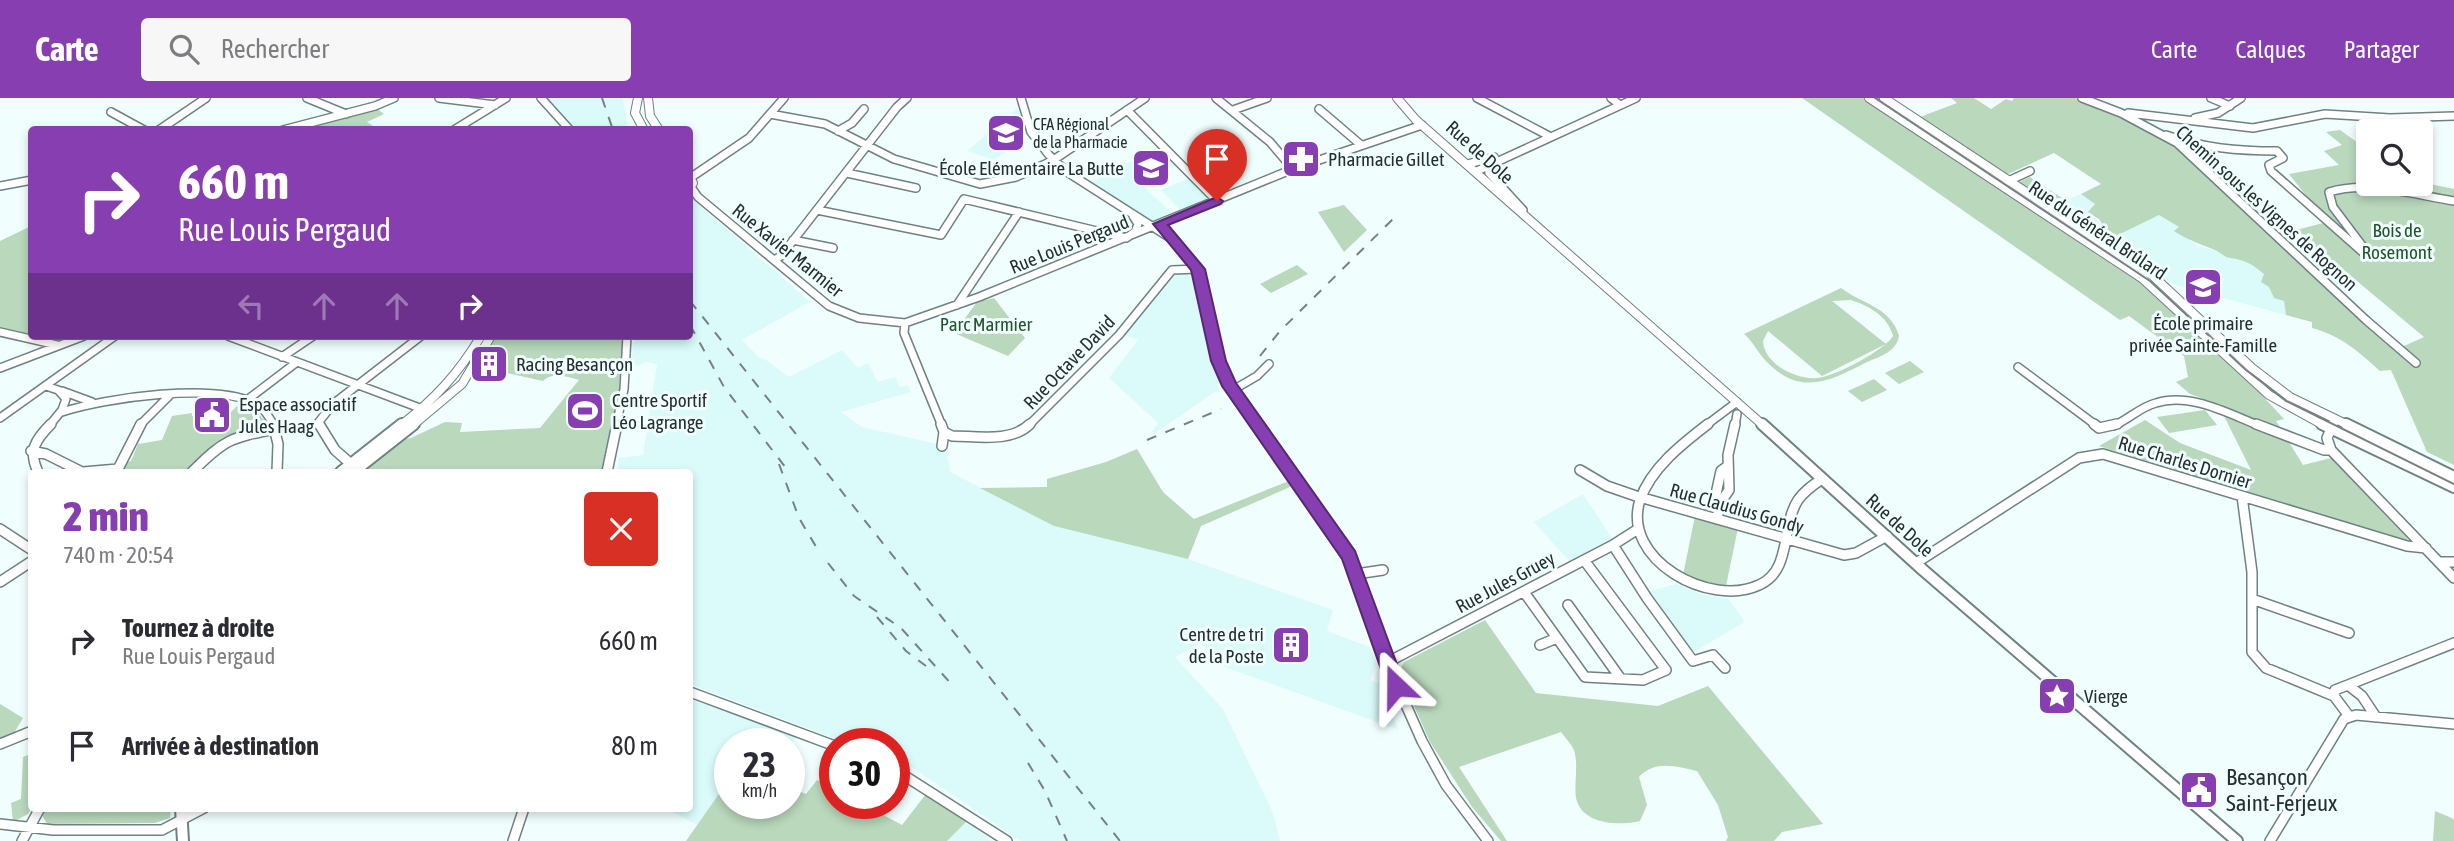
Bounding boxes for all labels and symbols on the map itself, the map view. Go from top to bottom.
school or university icon: CFA Régional de la Pharmacie [985,112,1027,154]
place label: CFA Régional de la Pharmacie [1033,115,1128,151]
street label: Rue de Dole [1442,116,1518,188]
street label: Chemin sous les Vignes de Rognon [2172,121,2362,295]
pin [1187,129,1247,201]
pharmacy icon: Pharmacie Gillet [1280,138,1322,180]
school or university icon: École Elémentaire La Butte [1130,147,1172,189]
place label: Pharmacie Gillet [1328,148,1445,170]
place label: École Elémentaire La Butte [939,157,1124,179]
street label: Rue du Général Brûlard [2025,176,2171,284]
street label: Rue Xavier Marmier [728,199,848,302]
street label: Rue Louis Pergaud [1006,210,1132,278]
park label: Bois de Rosemont [2361,219,2433,263]
school or university icon: École primaire privée Sainte-Famille [2182,266,2224,308]
street label: Rue Octave David [1019,311,1119,413]
place label: École primaire privée Sainte-Famille [2129,312,2277,356]
park label: Parc Marmier [940,313,1033,335]
building icon: Racing Besançon [468,343,510,385]
place label: Racing Besançon [516,353,633,375]
place label: Centre Sportif Léo Lagrange [612,389,707,433]
sports icon: Centre Sportif Léo Lagrange [564,390,606,432]
place label: Espace associatif Jules Haag [239,393,356,437]
public building icon: Espace associatif Jules Haag [191,394,233,436]
street label: Rue Charles Dornier [2116,431,2255,493]
street label: Rue Claudius Gondy [1667,478,1807,538]
street label: Rue de Dole [1862,489,1938,561]
street label: Rue Jules Gruey [1452,547,1558,617]
place label: Centre de tri de la Poste [1180,623,1264,667]
building icon: Centre de tri de la Poste [1270,624,1312,666]
position arrow [1359,649,1433,723]
place icon: Vierge [2036,675,2078,717]
place label: Vierge [2084,685,2128,707]
speed limit sign: 30 [819,728,910,819]
place label: Besançon Saint-Ferjeux [2226,764,2337,816]
public building icon: Besançon Saint-Ferjeux [2178,769,2220,811]

